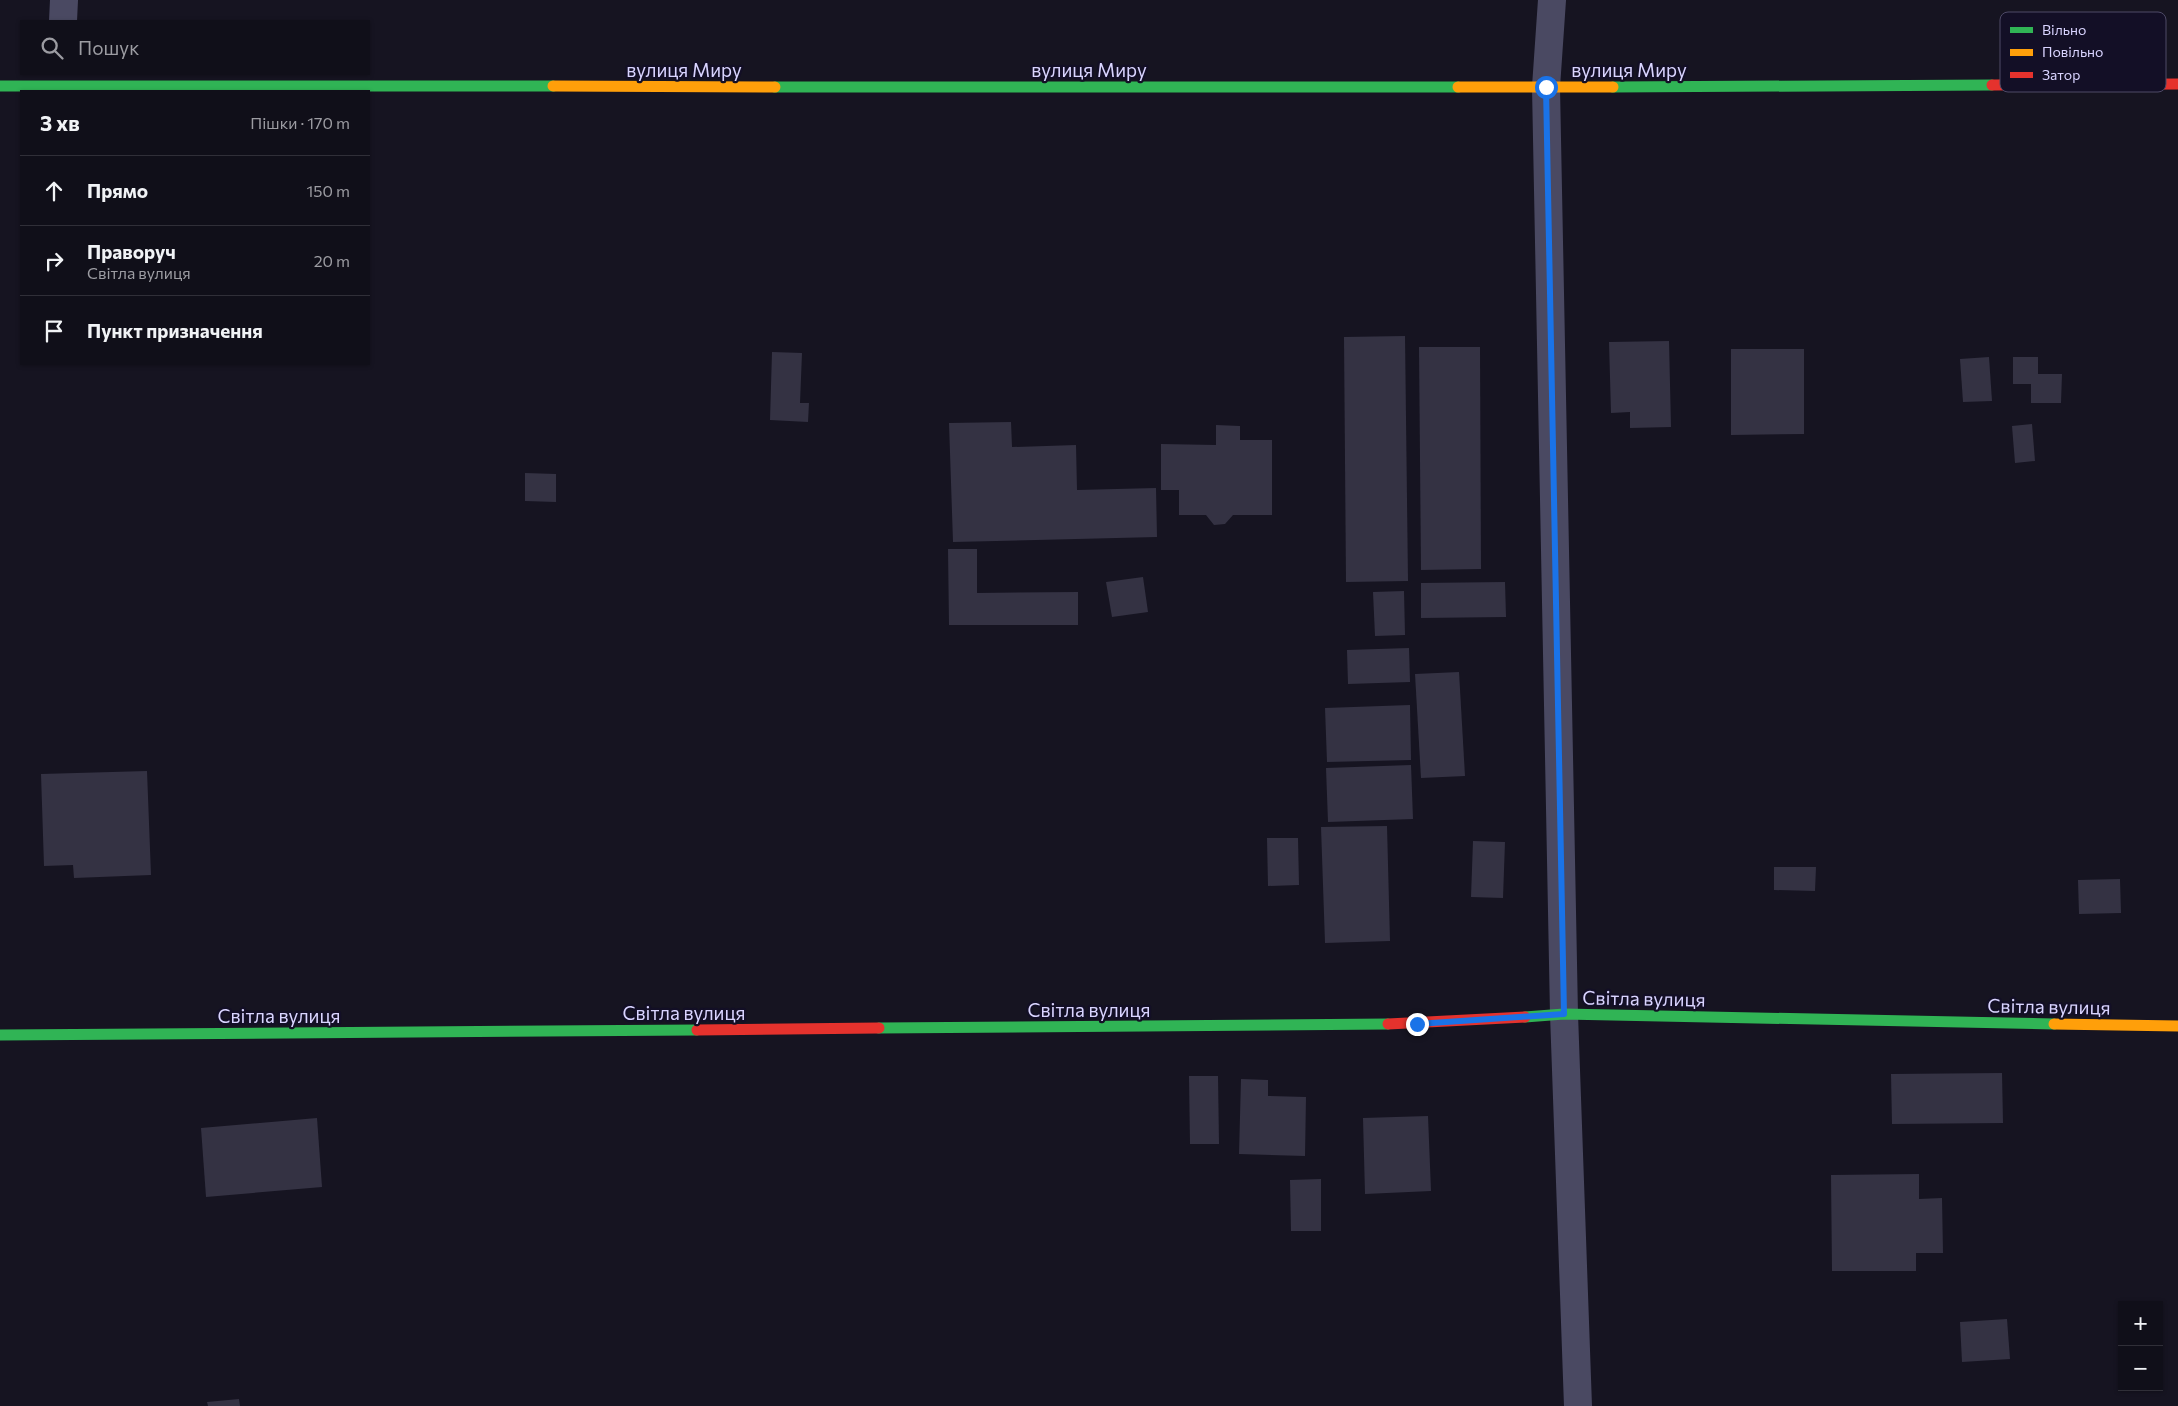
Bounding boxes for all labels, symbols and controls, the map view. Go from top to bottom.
legend [2000,12,2166,92]
search box [20,20,370,75]
text: Вільно [2042,21,2086,38]
icon: search [38,34,66,62]
text: Пошук [78,36,139,59]
text: Повільно [2042,43,2103,60]
street label: вулиця Миру [626,58,742,81]
street label: вулиця Миру [1031,58,1147,81]
street label: вулиця Миру [1571,58,1687,81]
text: Затор [2042,66,2080,83]
route start [1535,76,1558,99]
text: 3 хв [40,110,80,135]
text: Пішки · 170 m [250,113,350,132]
icon: ahead [40,177,68,205]
text: Прямо [87,179,148,202]
text: 150 m [307,181,350,200]
text: Праворуч [87,240,176,263]
icon: right [40,247,68,275]
text: 20 m [314,251,350,270]
text: Світла вулиця [87,263,191,282]
icon: arrive [40,317,68,345]
text: Пункт призначення [87,319,263,342]
street label: Світла вулиця [1582,985,1706,1011]
street label: Світла вулиця [1987,993,2111,1019]
street label: Світла вулиця [1027,998,1151,1021]
street label: Світла вулиця [622,1001,746,1024]
street label: Світла вулиця [217,1004,341,1027]
route end [1406,1013,1429,1036]
map controls [2118,1301,2163,1391]
button: + [2118,1301,2163,1346]
button: − [2118,1346,2163,1391]

